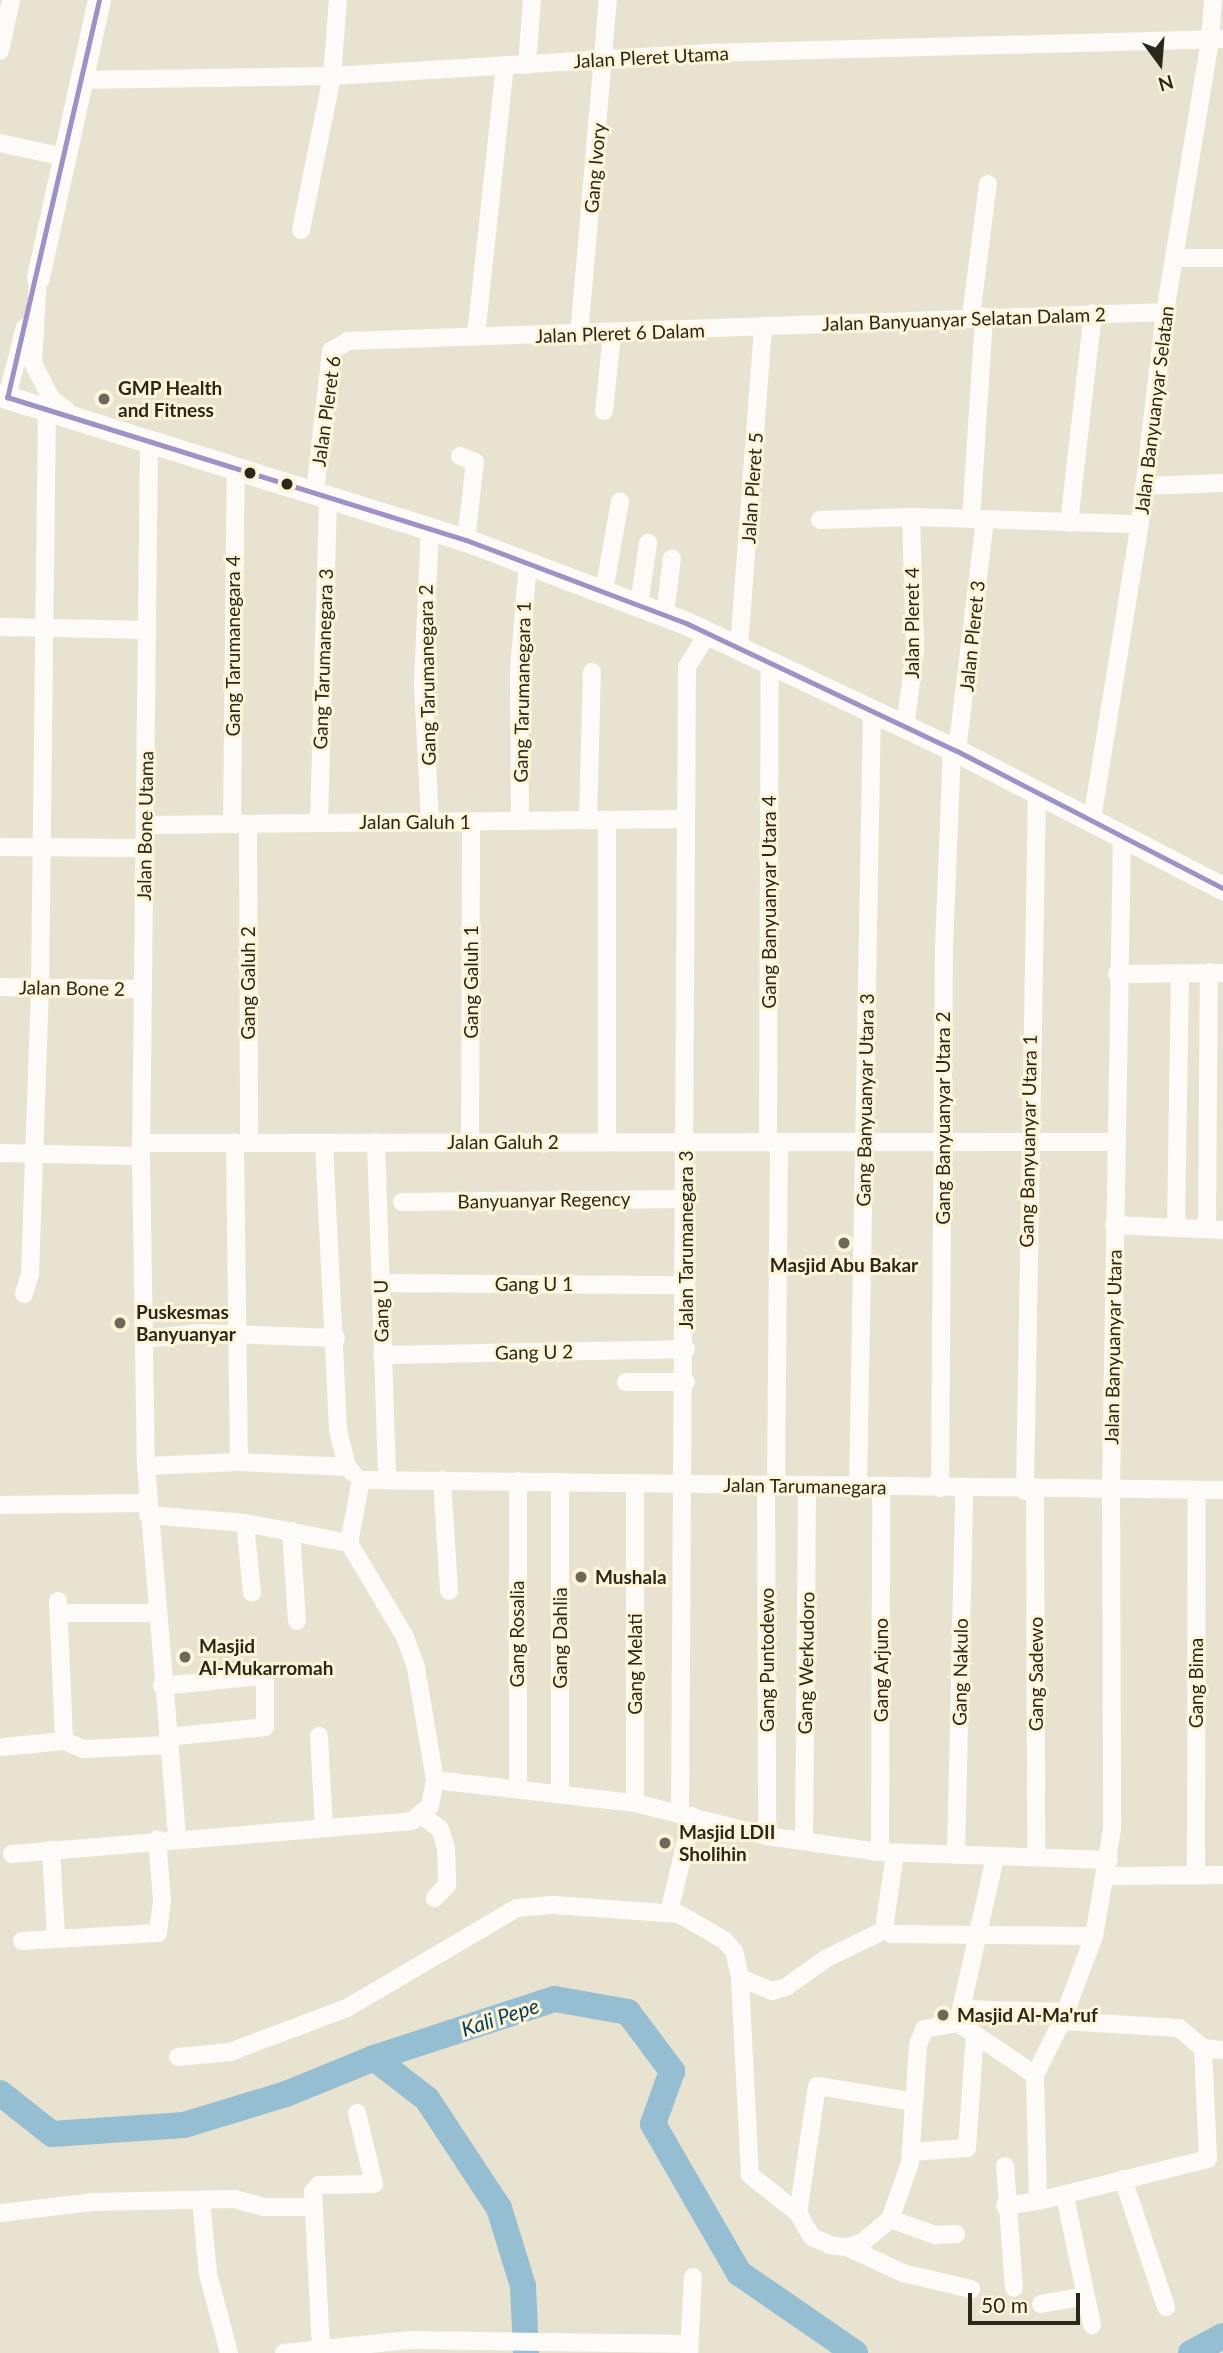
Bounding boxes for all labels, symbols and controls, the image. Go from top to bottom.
north arrow [1125,28,1195,98]
street label: Jalan Pleret Utama [573,42,729,72]
text: N [1156,71,1176,97]
street label: Gang Ivory [580,122,610,214]
street label: Jalan Banyuanyar Selatan Dalam 2 [822,303,1106,335]
street label: Jalan Banyuanyar Selatan [1130,304,1178,516]
street label: Jalan Pleret 6 Dalam [535,319,705,347]
street label: Jalan Pleret 6 [307,354,345,468]
place label: GMP Health and Fitness [118,377,223,421]
marker: GMP Health and Fitness [96,391,112,407]
street label: Jalan Pleret 5 [737,432,767,544]
unlabelled marker [243,466,257,480]
unlabelled marker [280,477,294,491]
street label: Gang Tarumanegara 4 [222,555,244,737]
street label: Jalan Pleret 4 [901,567,923,679]
street label: Gang Tarumanegara 3 [308,568,338,750]
street label: Jalan Pleret 3 [955,579,989,693]
street label: Gang Tarumanegara 2 [414,584,440,766]
street label: Gang Tarumanegara 1 [509,601,535,783]
street label: Jalan Bone Utama [132,751,158,901]
street label: Gang Banyuanyar Utara 4 [758,795,780,1009]
street label: Jalan Galuh 1 [359,811,471,833]
street label: Gang Galuh 1 [460,925,482,1039]
street label: Gang Galuh 2 [237,926,259,1040]
street label: Jalan Bone 2 [19,976,125,1000]
street label: Gang Banyuanyar Utara 3 [852,993,878,1207]
street label: Gang Banyuanyar Utara 2 [932,1011,954,1225]
street label: Gang Banyuanyar Utara 1 [1015,1034,1041,1248]
street label: Jalan Galuh 2 [447,1131,559,1153]
street label: Jalan Tarumanegara 3 [675,1150,697,1330]
street label: Banyuanyar Regency [457,1187,631,1213]
marker: Masjid Abu Bakar [836,1235,852,1251]
street label: Jalan Banyuanyar Utara [1100,1249,1126,1445]
place label: Masjid Abu Bakar [770,1254,918,1276]
street label: Gang U 1 [495,1273,573,1295]
street label: Gang U [369,1280,393,1342]
place label: Puskesmas Banyuanyar [136,1301,236,1345]
marker: Puskesmas Banyuanyar [110,1313,130,1333]
street label: Gang U 2 [495,1340,573,1364]
street label: Jalan Tarumanegara [723,1473,887,1499]
place label: Mushala [595,1566,667,1588]
marker: Mushala [573,1569,589,1585]
street label: Gang Rosalia [506,1581,528,1687]
street label: Gang Dahlia [549,1587,571,1689]
street label: Gang Puntodewo [756,1588,778,1732]
street label: Gang Werkudoro [793,1591,819,1735]
street label: Gang Melati [624,1613,646,1715]
street label: Gang Sadewo [1025,1617,1047,1731]
street label: Gang Arjuno [870,1618,892,1722]
street label: Gang Nakulo [948,1618,972,1726]
place label: Masjid Al-Mukarromah [199,1635,333,1679]
street label: Gang Bima [1185,1638,1207,1728]
marker: Masjid Al-Mukarromah [177,1649,193,1665]
place label: Masjid LDII Sholihin [679,1821,775,1865]
marker: Masjid LDII Sholihin [657,1835,673,1851]
water label: Kali Pepe [458,1993,542,2041]
place label: Masjid Al-Ma'ruf [957,2004,1098,2026]
marker: Masjid Al-Ma'ruf [935,2007,951,2023]
scale bar [971,2280,1083,2324]
text: 50 m [981,2292,1028,2317]

